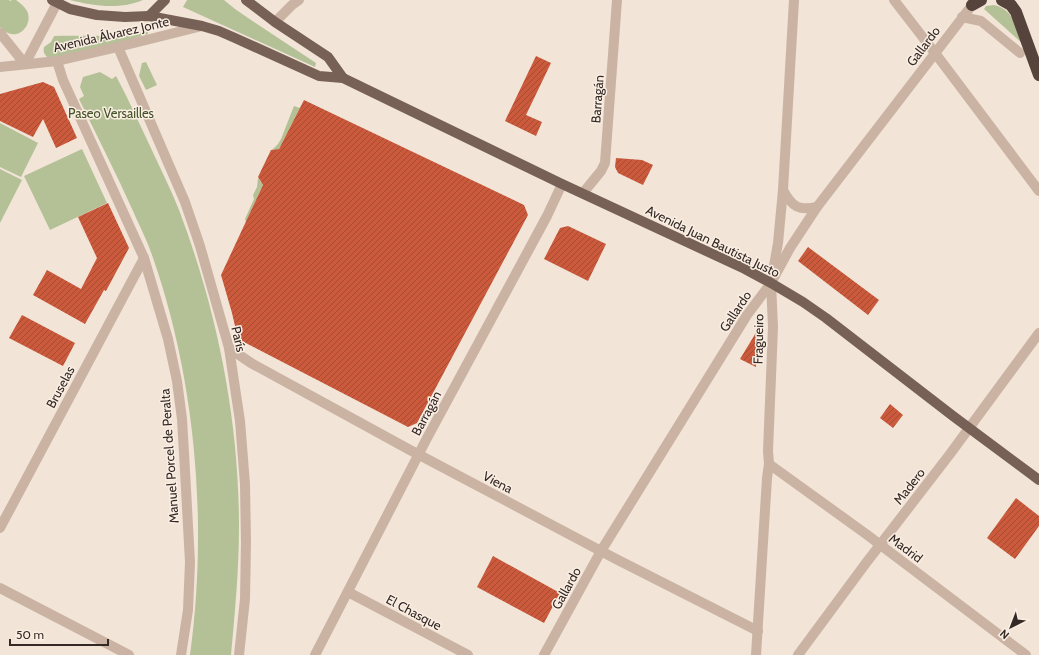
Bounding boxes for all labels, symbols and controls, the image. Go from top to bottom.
street label: Avenida Álvarez Jonte [51,12,171,55]
street label: Gallardo [903,23,943,69]
street label: Barragán [587,74,607,124]
park label: Paseo Versailles [68,105,155,121]
street label: Avenida Juan Bautista Justo [643,202,783,280]
street label: Gallardo [716,288,754,334]
street label: Fragueiro [750,314,766,364]
street label: París [228,325,250,354]
street label: Bruselas [42,363,78,411]
street label: Manuel Porcel de Peralta [156,387,182,524]
street label: Barragán [408,388,444,438]
street label: Madero [890,465,928,507]
street label: Viena [480,468,516,497]
street label: Madrid [886,530,926,566]
street label: Gallardo [548,564,584,612]
street label: El Chasque [383,591,445,633]
north arrow [991,607,1031,647]
scale bar [10,621,108,647]
text: 50 m [16,627,44,642]
text: N [997,627,1012,642]

